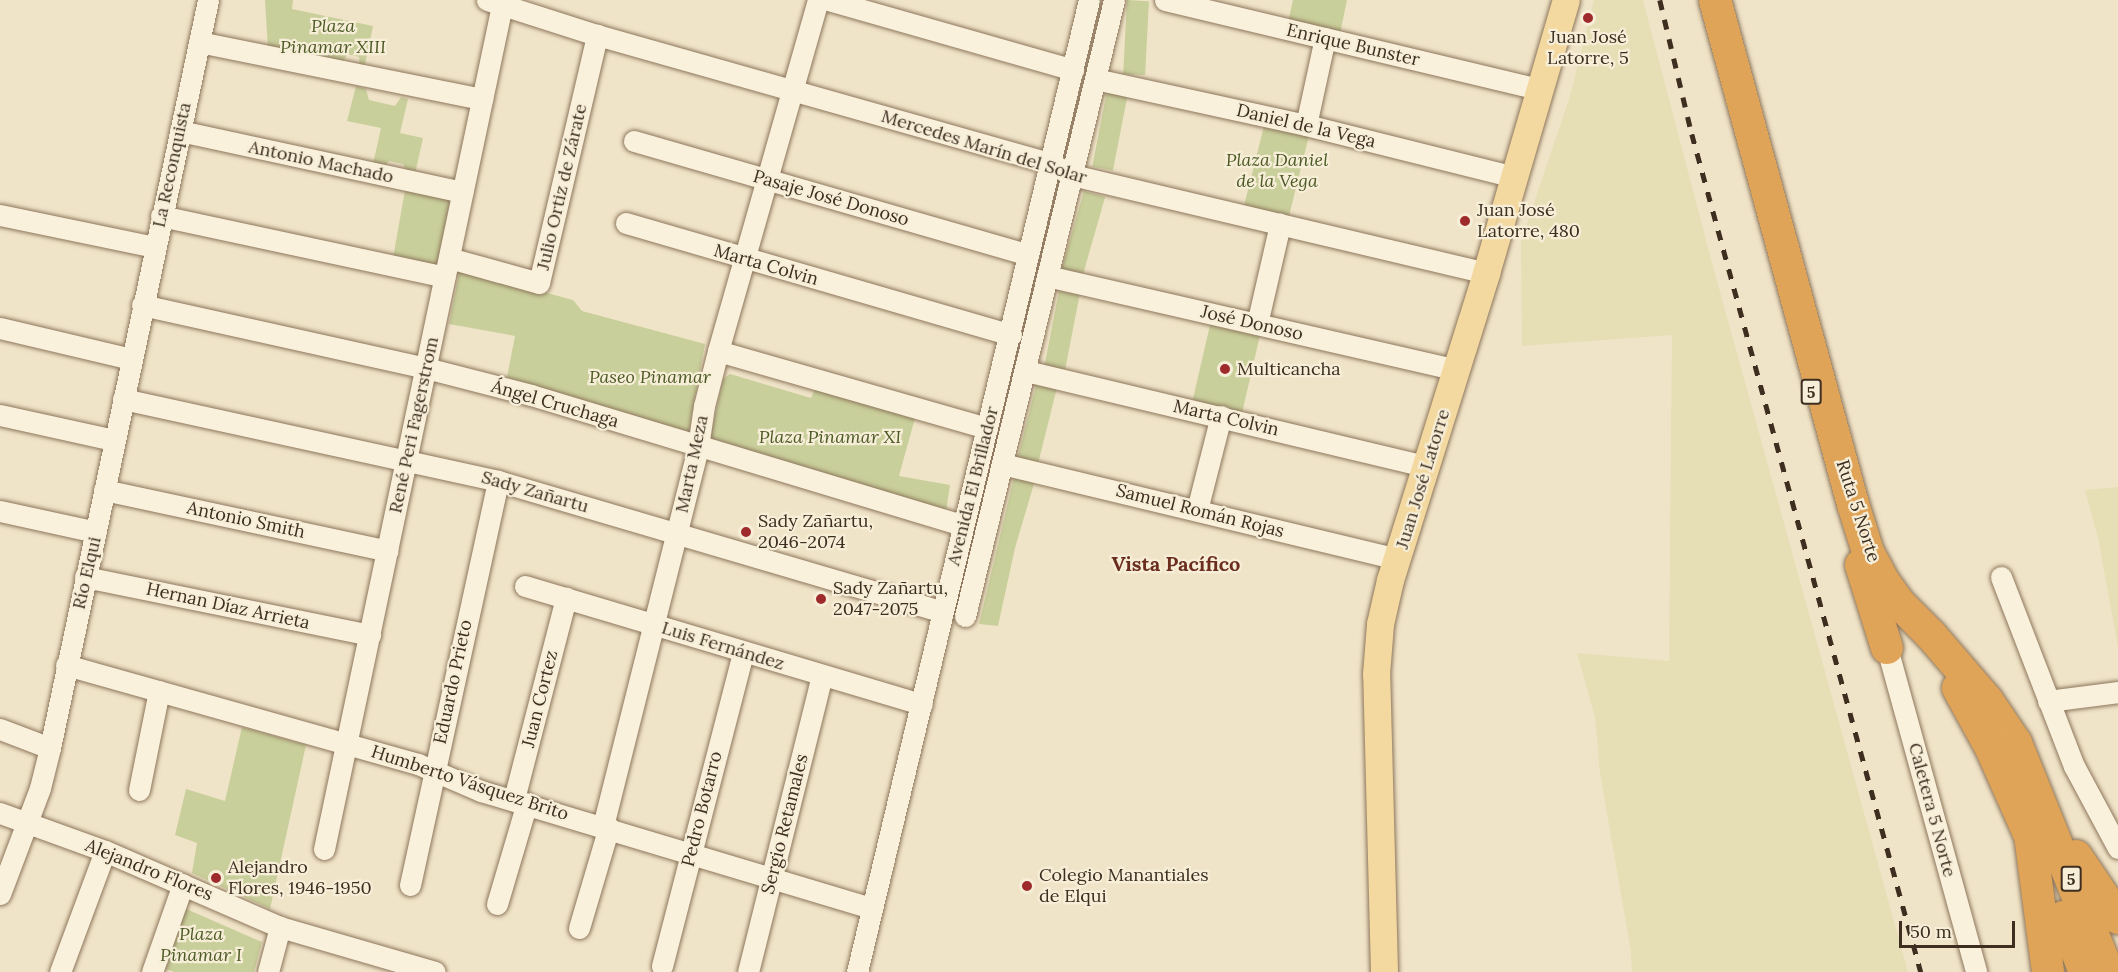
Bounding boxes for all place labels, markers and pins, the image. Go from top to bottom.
marker: Juan José Latorre, 5 [1581,11,1595,25]
place label: Juan José Latorre, 5 [1547,27,1629,70]
place label: Juan José Latorre, 480 [1477,200,1580,242]
marker: Juan José Latorre, 480 [1458,214,1472,228]
place label: Multicancha [1237,358,1341,380]
marker: Multicancha [1218,362,1232,376]
place label: Sady Zañartu, 2046-2074 [758,511,873,554]
marker: Sady Zañartu, 2046-2074 [739,525,753,539]
place label: Sady Zañartu, 2047-2075 [833,578,948,620]
marker: Sady Zañartu, 2047-2075 [814,592,828,606]
place label: Alejandro Flores, 1946-1950 [228,857,372,900]
place label: Colegio Manantiales de Elqui [1039,865,1209,908]
marker: Alejandro Flores, 1946-1950 [209,871,223,885]
marker: Colegio Manantiales de Elqui [1020,879,1034,893]

